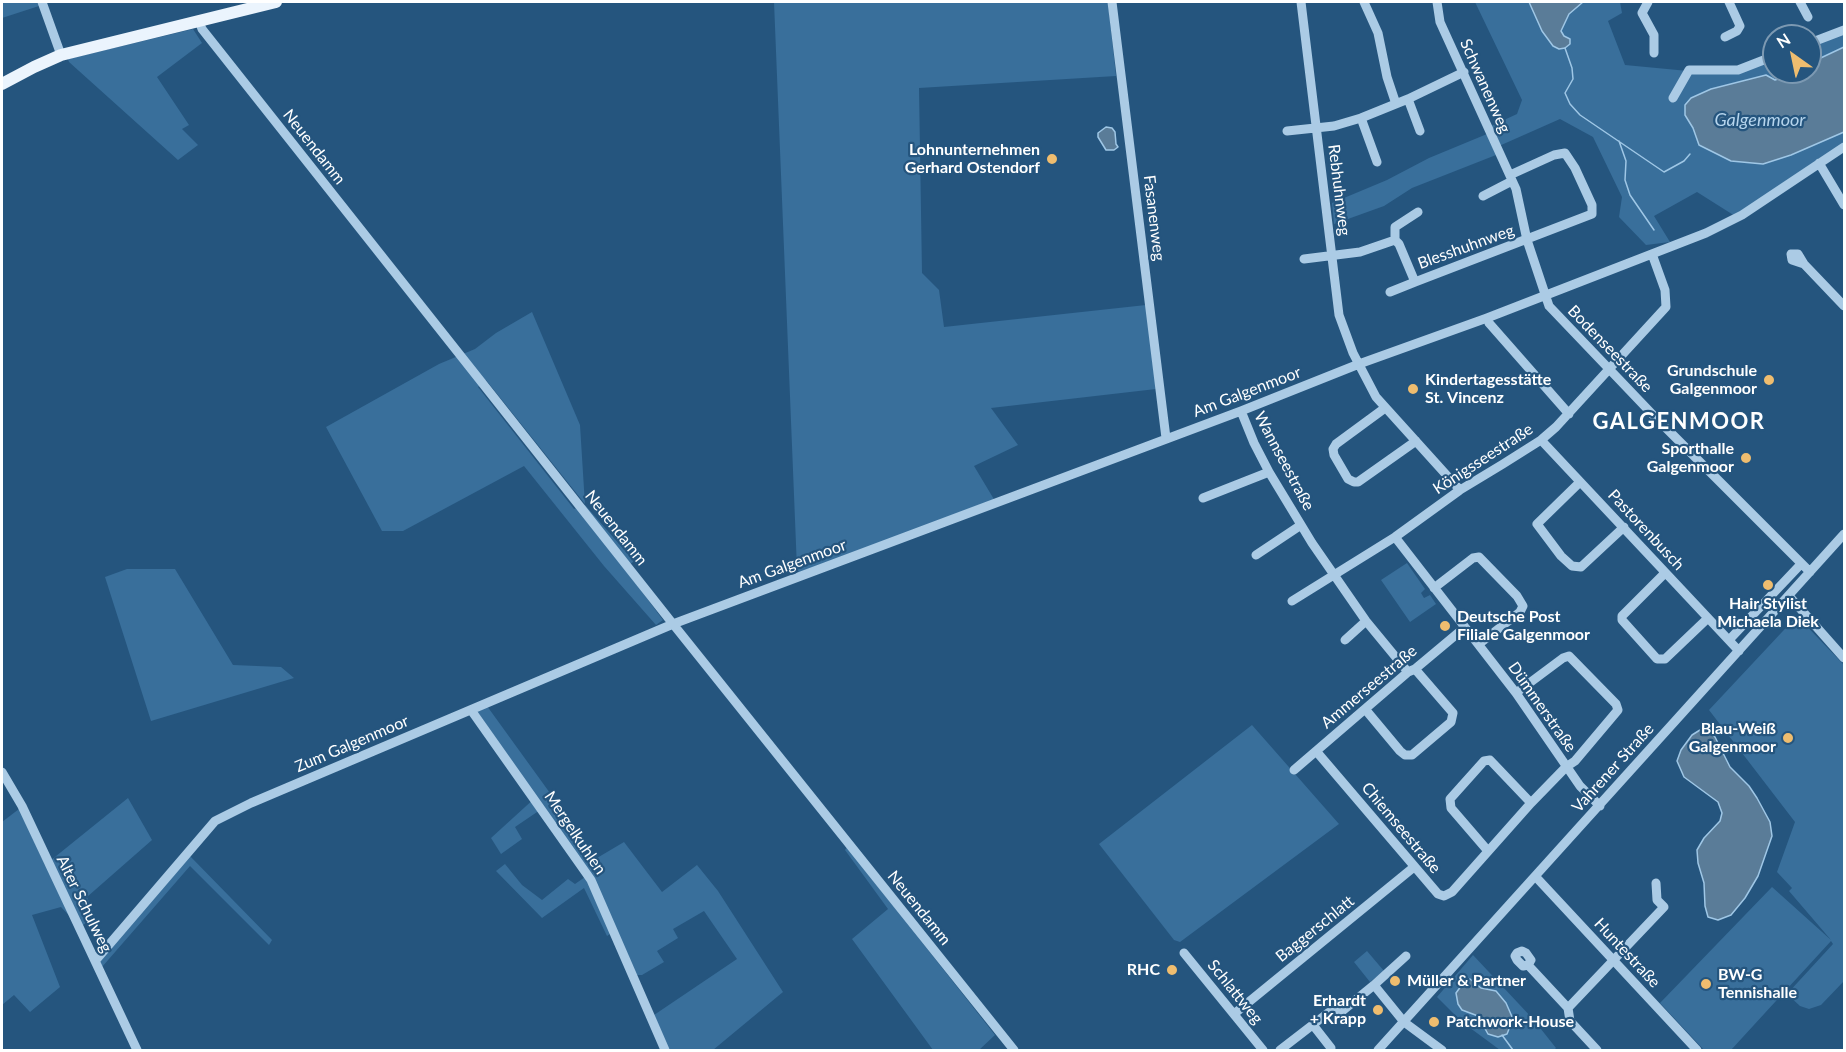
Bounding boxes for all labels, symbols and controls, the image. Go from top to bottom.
north arrow [1762,24,1822,84]
text: N [1773,29,1793,51]
street label: Schwanenweg [1456,36,1514,136]
street label: Neuendamm [279,106,349,188]
water label: Galgenmoor [1714,109,1806,131]
place label: Lohnunternehmen Gerhard Ostendorf [905,140,1040,178]
street label: Rebhuhnweg [1324,143,1354,237]
marker: Lohnunternehmen Gerhard Ostendorf [1045,152,1059,166]
street label: Fasanenweg [1139,174,1169,262]
street label: Blesshuhnweg [1415,221,1517,273]
street label: Bodenseestraße [1564,302,1656,396]
place label: Grundschule Galgenmoor [1667,361,1757,399]
street label: Am Galgenmoor [1190,363,1304,421]
place label: Kindertagesstätte St. Vincenz [1425,370,1551,408]
marker: Grundschule Galgenmoor [1762,373,1776,387]
marker: Kindertagesstätte St. Vincenz [1406,382,1420,396]
street label: Wannseestraße [1250,408,1318,514]
district label: GALGENMOOR [1593,409,1765,435]
street label: Königsseestraße [1430,420,1536,498]
place label: Sporthalle Galgenmoor [1647,439,1734,477]
marker: Sporthalle Galgenmoor [1739,451,1753,465]
street label: Pastorenbusch [1604,486,1688,574]
street label: Neuendamm [581,487,651,569]
street label: Am Galgenmoor [735,535,849,593]
marker: Hair Stylist Michaela Diek [1761,578,1775,592]
place label: Hair Stylist Michaela Diek [1717,594,1819,632]
place label: Deutsche Post Filiale Galgenmoor [1457,607,1590,645]
marker: Deutsche Post Filiale Galgenmoor [1438,619,1452,633]
street label: Ammerseestraße [1317,641,1421,733]
street label: Dümmerstraße [1504,658,1580,756]
street label: Zum Galgenmoor [292,711,412,777]
place label: Blau-Weiß Galgenmoor [1689,719,1776,757]
street label: Vahrener Straße [1568,720,1658,816]
marker: Blau-Weiß Galgenmoor [1781,731,1795,745]
street label: Chiemseestraße [1357,779,1445,877]
street label: Mergelkuhlen [540,788,610,878]
street label: Alter Schulweg [52,852,116,956]
street label: Neuendamm [883,867,955,949]
street label: Baggerschlatt [1272,892,1358,966]
street label: Huntestraße [1590,914,1664,992]
street label: Schlattweg [1203,956,1267,1028]
place label: RHC [1127,960,1160,980]
marker: RHC [1165,963,1179,977]
place label: BW-G Tennishalle [1718,965,1797,1003]
place label: Müller & Partner [1407,971,1526,991]
marker: Müller & Partner [1388,974,1402,988]
marker: BW-G Tennishalle [1699,977,1713,991]
place label: Erhardt + Krapp [1310,991,1366,1029]
marker: Erhardt + Krapp [1371,1003,1385,1017]
place label: Patchwork-House [1446,1012,1574,1032]
marker: Patchwork-House [1427,1015,1441,1029]

